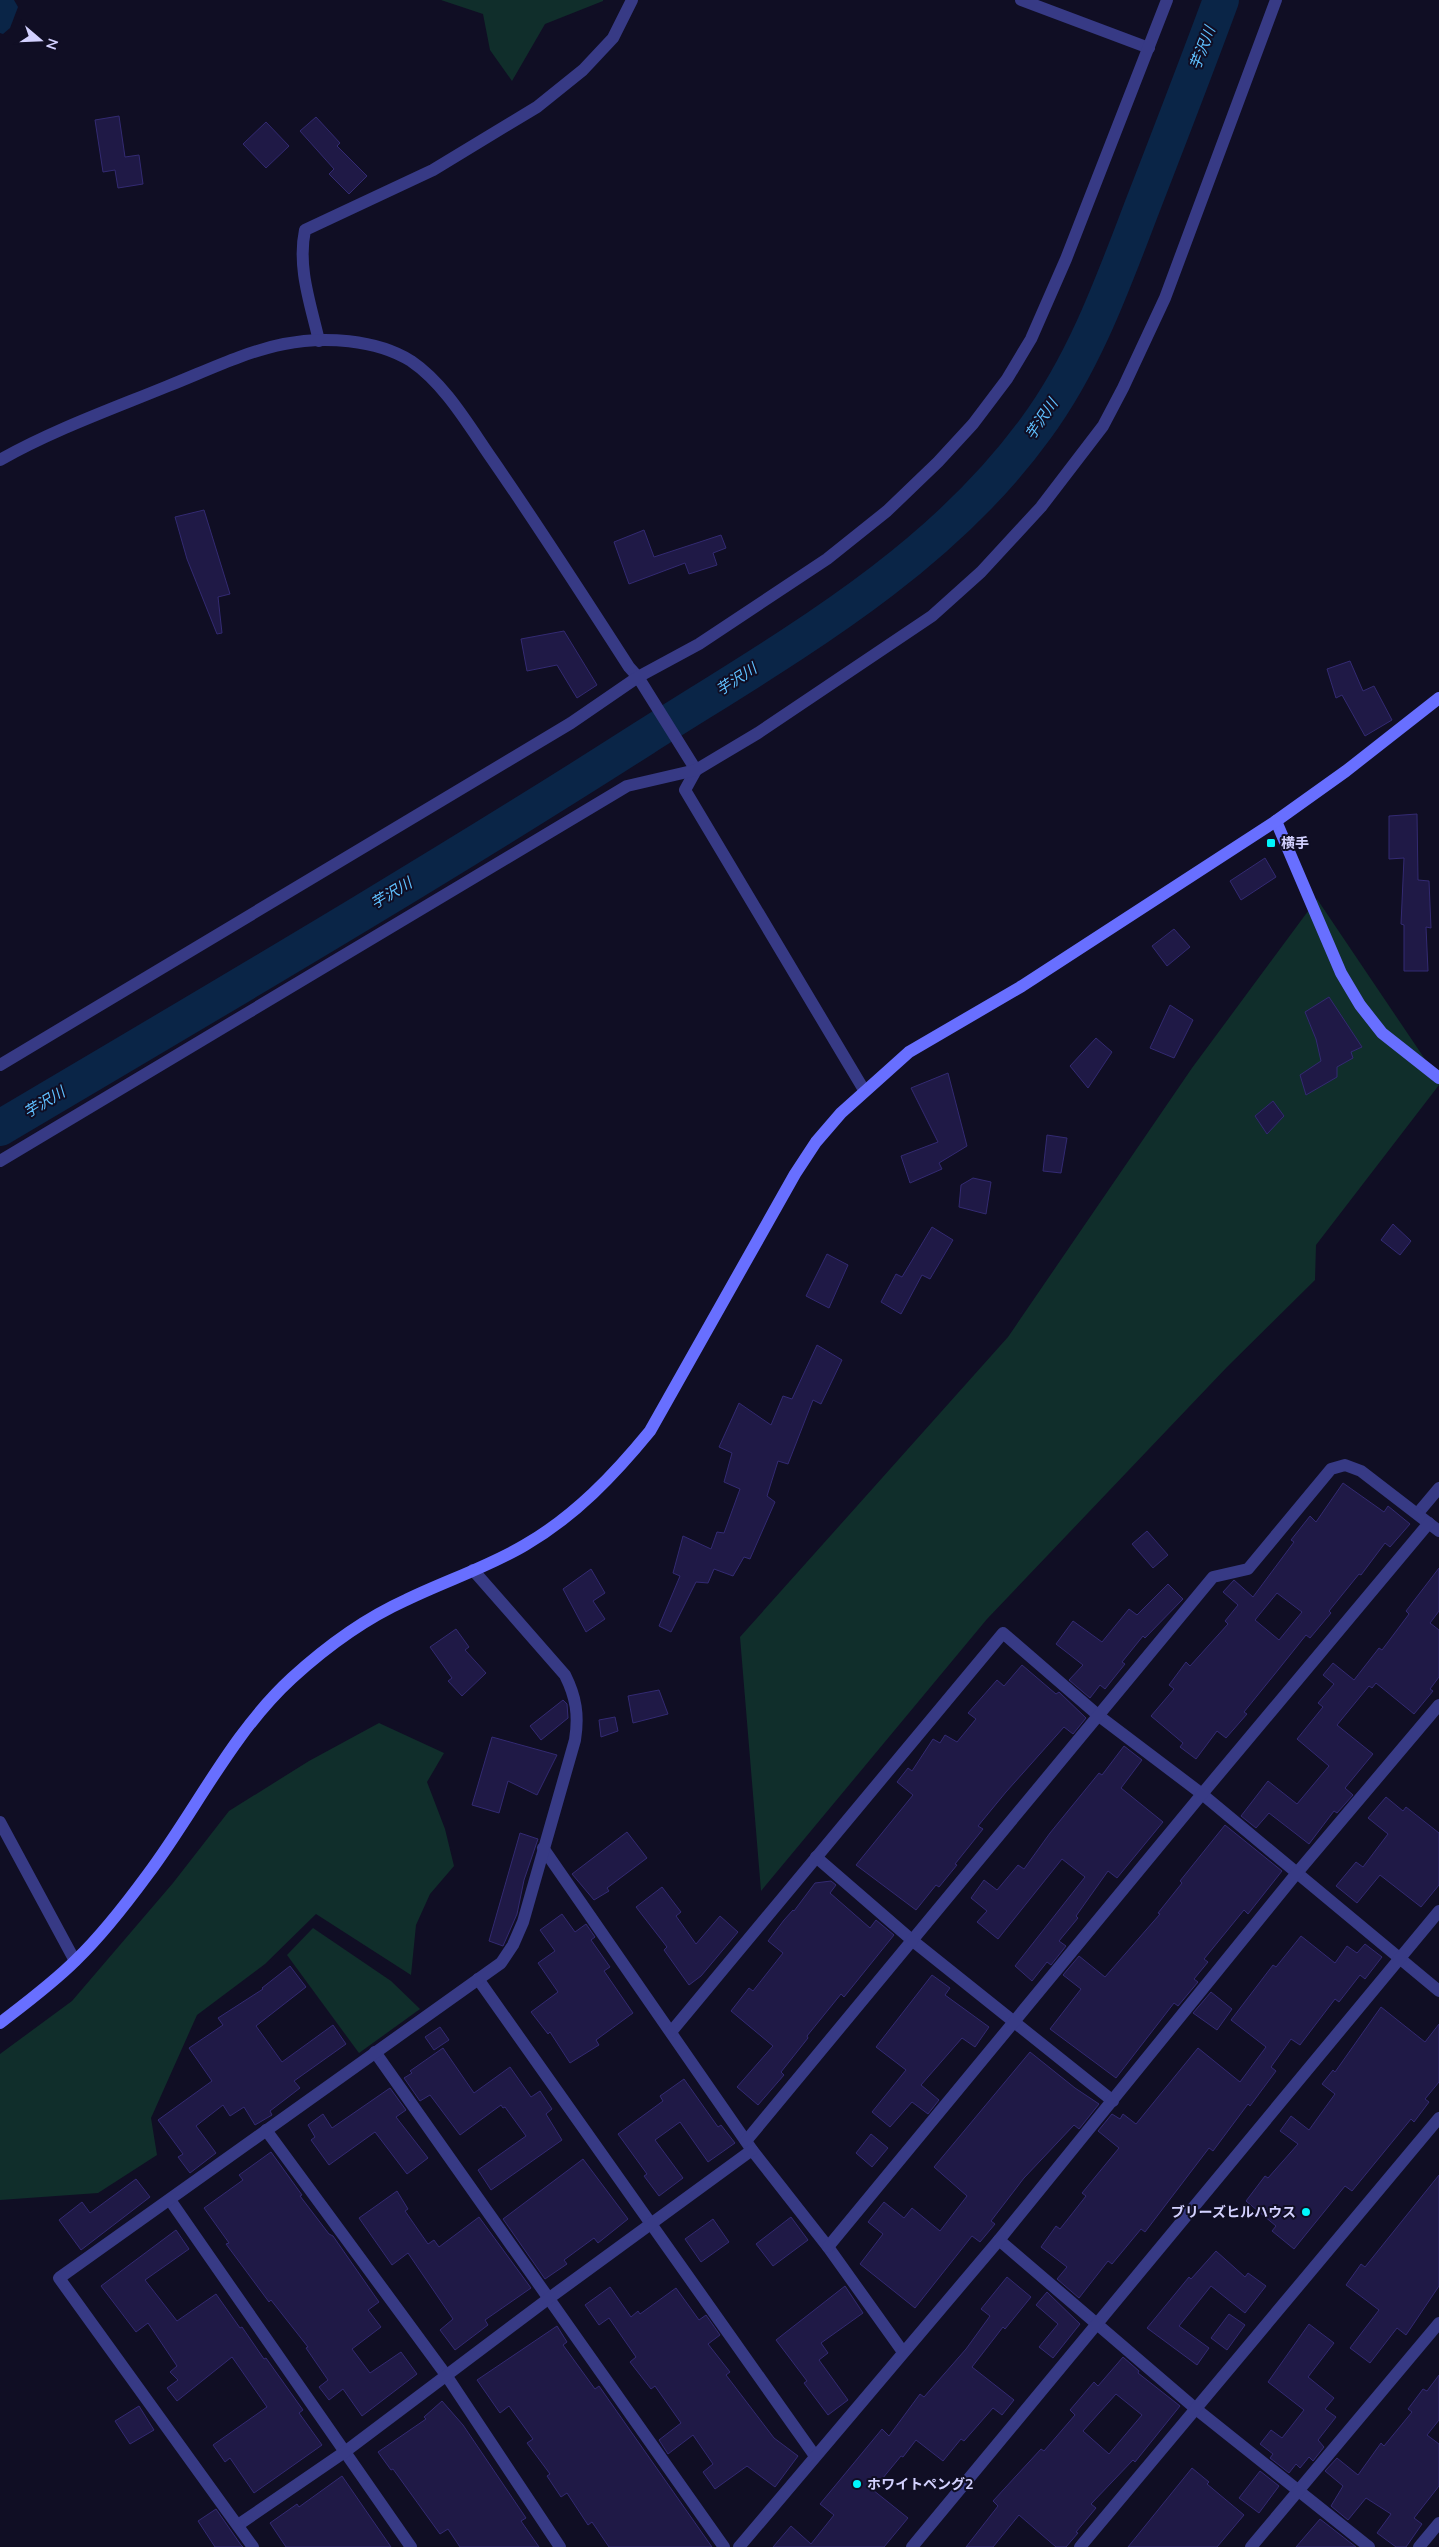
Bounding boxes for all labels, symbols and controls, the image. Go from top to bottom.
north arrow [15,15,65,65]
water label: 芋沢川 [1185,22,1220,72]
text: N [42,36,63,52]
water label: 芋沢川 [1021,393,1063,443]
water label: 芋沢川 [712,658,762,699]
place label: 横手 [1281,834,1309,852]
marker: 横手 [1265,837,1277,849]
water label: 芋沢川 [367,872,417,913]
water label: 芋沢川 [20,1081,70,1122]
place label: ブリーズヒルハウス [1171,2203,1296,2221]
marker: ブリーズヒルハウス [1300,2206,1312,2218]
place label: ホワイトペング2 [867,2475,973,2493]
marker: ホワイトペング2 [851,2478,863,2490]

